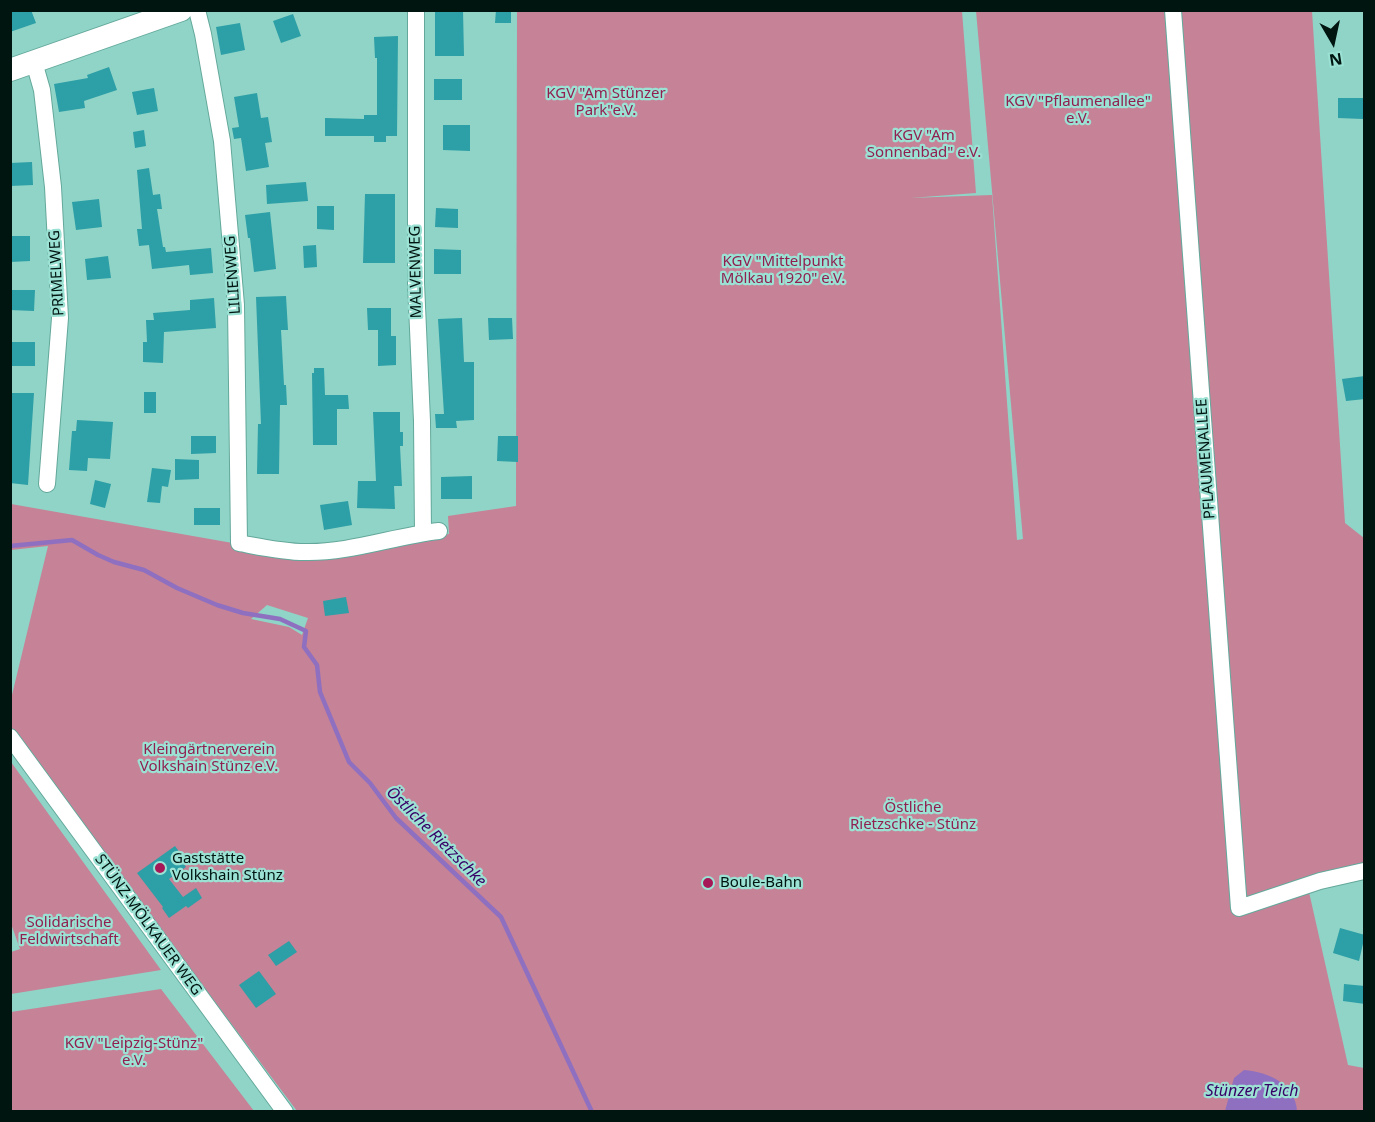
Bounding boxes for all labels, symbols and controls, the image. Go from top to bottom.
north arrow [1303,12,1363,72]
text: N [1328,48,1344,72]
park label: KGV "Am Stünzer Park"e.V. [546,85,666,120]
park label: KGV "Pflaumenallee" e.V. [1005,93,1151,128]
park label: KGV "Am Sonnenbad" e.V. [867,127,981,162]
street label: MALVENWEG [406,226,426,318]
street label: PRIMELWEG [46,229,68,317]
street label: LILIENWEG [221,235,245,315]
park label: KGV "Mittelpunkt Mölkau 1920" e.V. [721,253,845,288]
street label: PFLAUMENALLEE [1193,398,1219,520]
park label: Kleingärtnerverein Volkshain Stünz e.V. [140,741,278,776]
water label: Östliche Rietzschke [382,783,490,891]
park label: Östliche Rietzschke - Stünz [850,799,976,834]
place label: Gaststätte Volkshain Stünz [172,850,283,885]
street label: STÜNZ-MÖLKAUER WEG [91,851,205,999]
marker: Gaststätte Volkshain Stünz [153,861,167,875]
place label: Boule-Bahn [720,874,802,892]
marker: Boule-Bahn [701,876,715,890]
park label: Solidarische Feldwirtschaft [19,914,119,949]
park label: KGV "Leipzig-Stünz" e.V. [65,1035,203,1070]
water label: Stünzer Teich [1205,1081,1299,1101]

